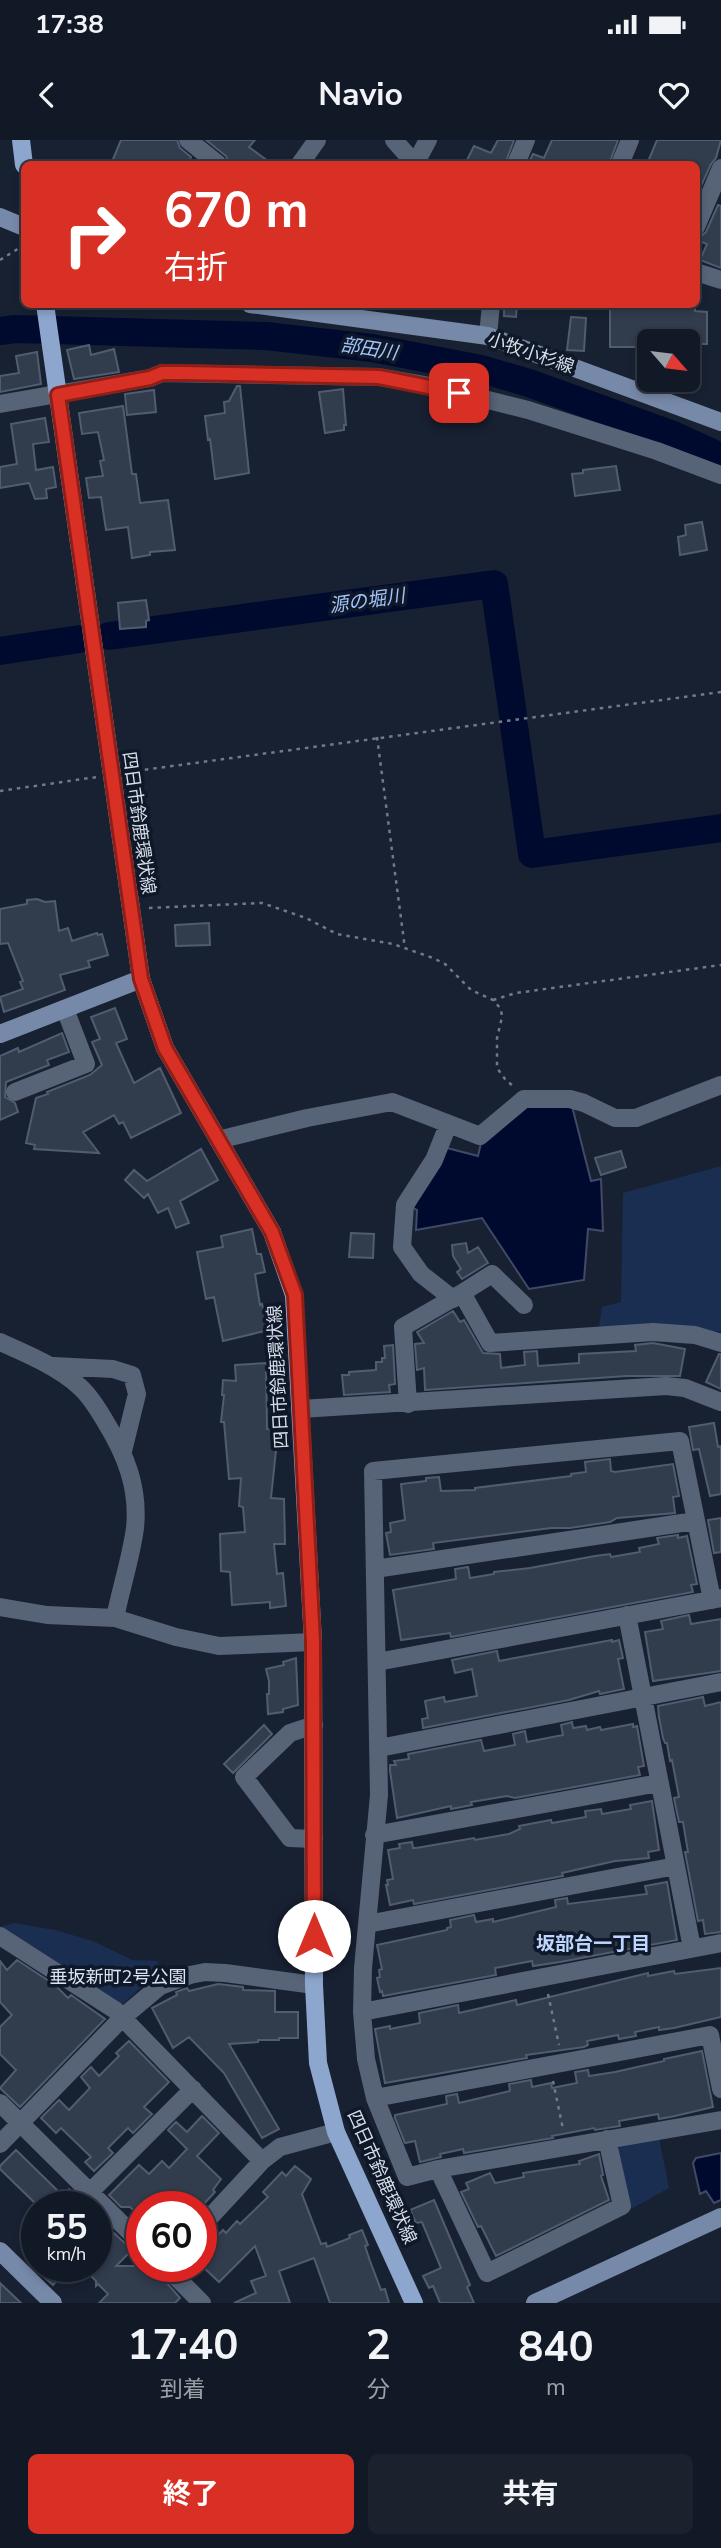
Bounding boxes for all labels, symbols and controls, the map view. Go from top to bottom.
text: 17:38 [35,7,104,42]
text: Navio [318,73,403,116]
icon: back [28,76,66,114]
icon: heart [655,76,693,114]
text: 670 m [164,177,308,244]
icon: right [49,189,140,280]
text: 右折 [164,246,228,289]
street label: 小牧小杉線 [485,327,577,379]
north arrow [637,329,700,392]
map controls [637,329,700,392]
water label: 部田川 [339,332,401,367]
pin [429,363,489,423]
icon: arrive [440,374,478,412]
water label: 源の堀川 [328,583,408,619]
street label: 四日市鈴鹿環状線 [117,750,161,896]
street label: 四日市鈴鹿環状線 [262,1304,294,1450]
position arrow [277,1899,351,1973]
district label: 坂部台一丁目 [536,1931,650,1957]
park label: 垂坂新町2号公園 [50,1965,186,1989]
street label: 四日市鈴鹿環状線 [342,2106,422,2248]
speed limit sign: 60 [126,2191,217,2282]
text: 55 [45,2204,88,2251]
text: km/h [47,2242,86,2266]
text: 17:40 [127,2317,238,2374]
text: 2 [366,2317,391,2374]
text: 840 [518,2319,594,2376]
text: m [546,2372,566,2403]
text: 到着 [160,2374,206,2405]
text: 分 [367,2374,390,2405]
button: 終了 [28,2454,354,2534]
button: 共有 [368,2454,693,2534]

